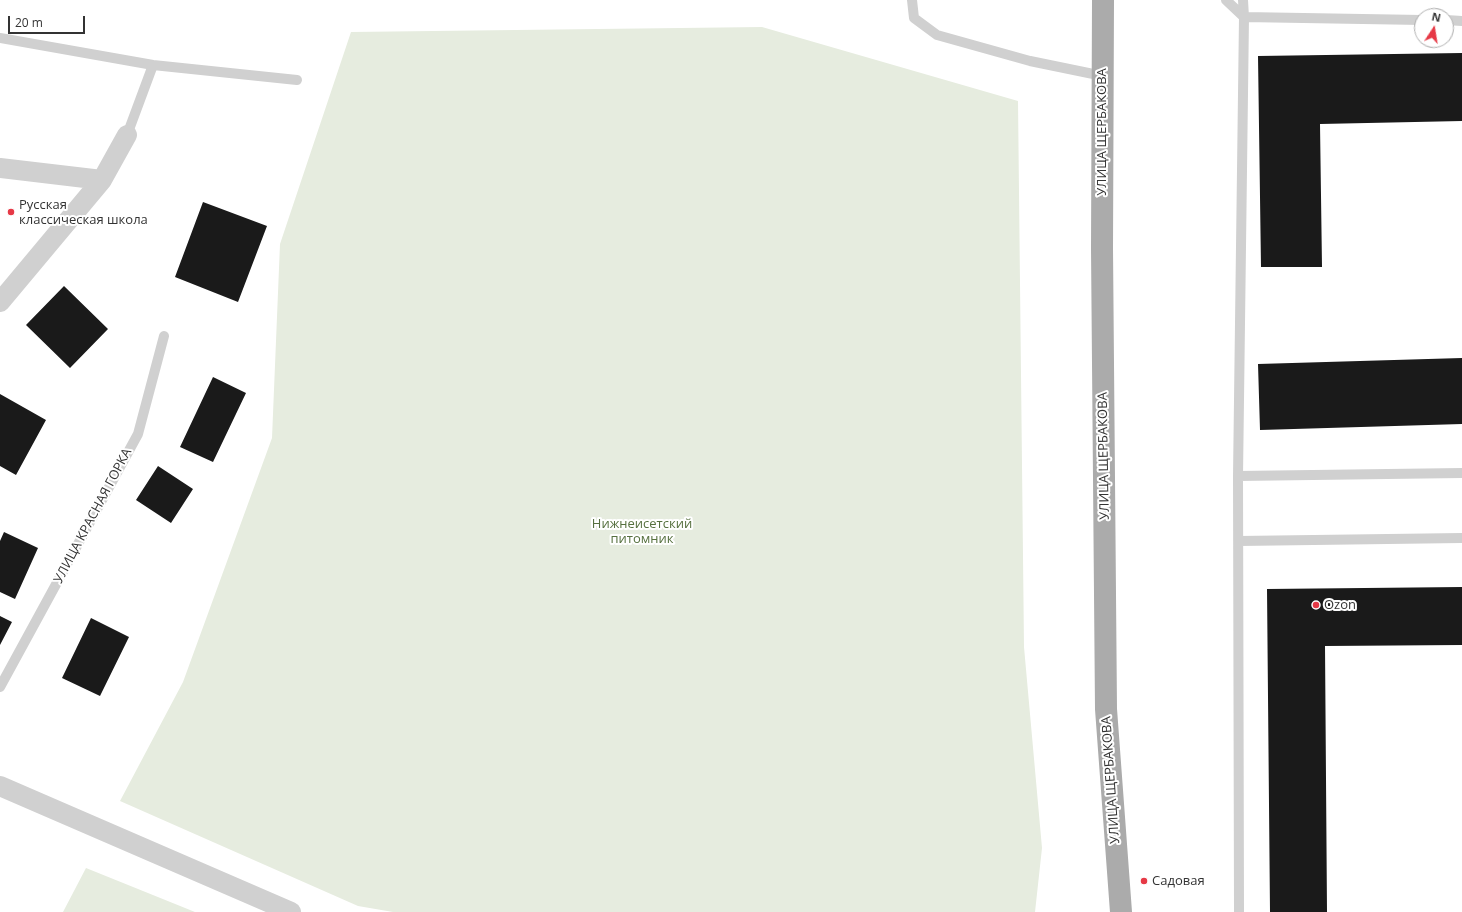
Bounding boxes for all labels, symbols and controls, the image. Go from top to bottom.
scale bar [10,8,87,34]
north arrow [1414,8,1454,48]
text: N [1430,8,1442,25]
text: 20 m [15,14,43,31]
street label: УЛИЦА ЩЕРБАКОВА [1094,68,1110,196]
place label: Русская классическая школа [19,197,148,228]
marker: Русская классическая школа [6,207,16,217]
street label: УЛИЦА ЩЕРБАКОВА [1095,392,1113,520]
street label: УЛИЦА КРАСНАЯ ГОРКА [51,446,135,586]
park label: Нижнеисетский питомник [592,516,692,547]
place label: Ozon [1324,597,1356,613]
marker: Ozon [1311,600,1321,610]
street label: УЛИЦА ЩЕРБАКОВА [1099,716,1123,844]
place label: Садовая [1152,873,1205,889]
marker: Садовая [1139,876,1149,886]

